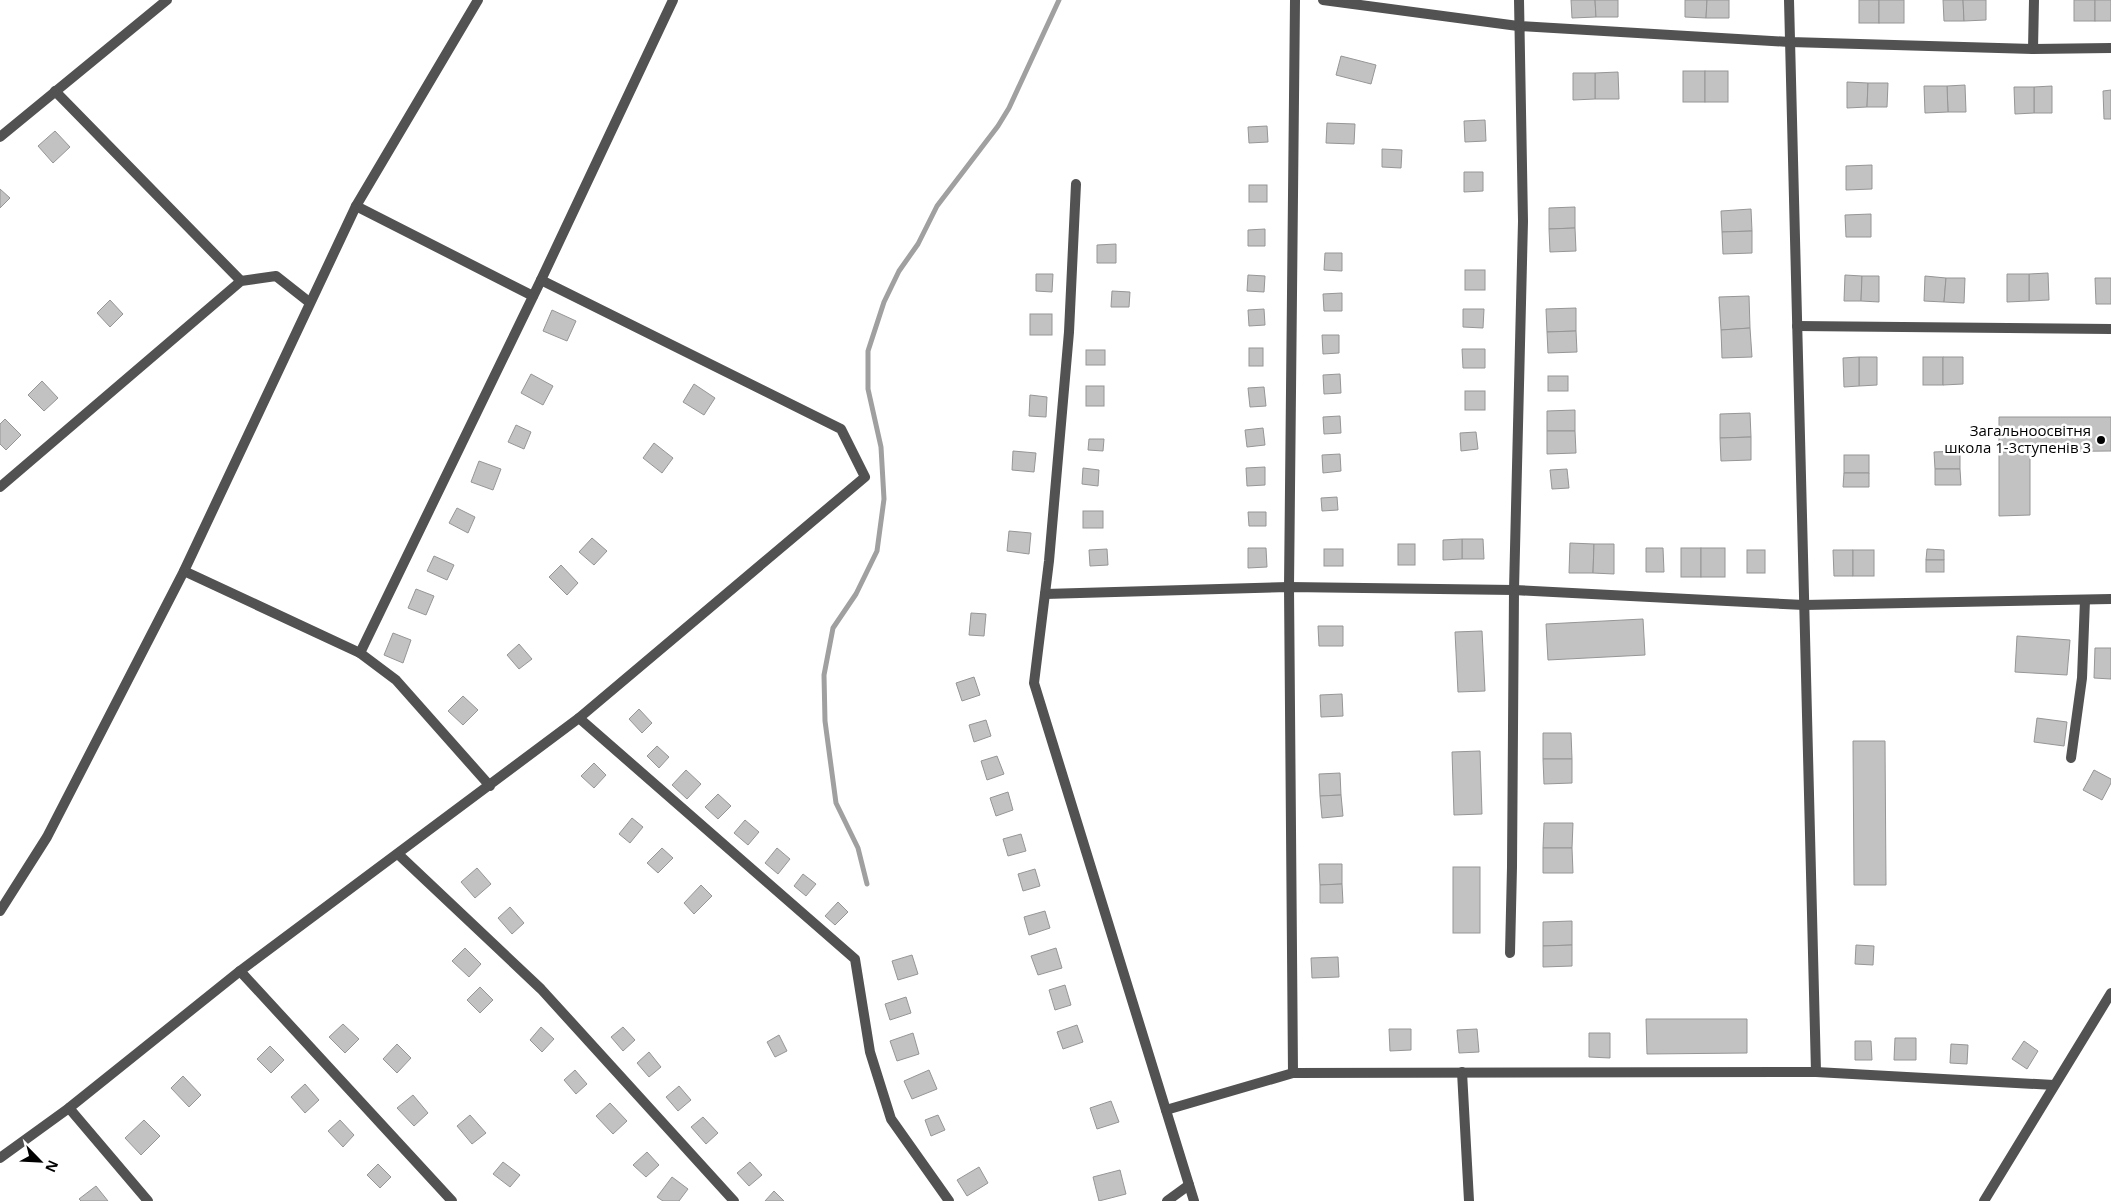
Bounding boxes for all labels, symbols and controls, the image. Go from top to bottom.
place label: Загальноосвiтня школа 1-3ступенiв 3 [1944,420,2091,457]
marker: Загальноосвiтня школа 1-3ступенiв 3 [2095,434,2107,446]
north arrow [15,1136,65,1186]
text: N [41,1157,63,1176]

